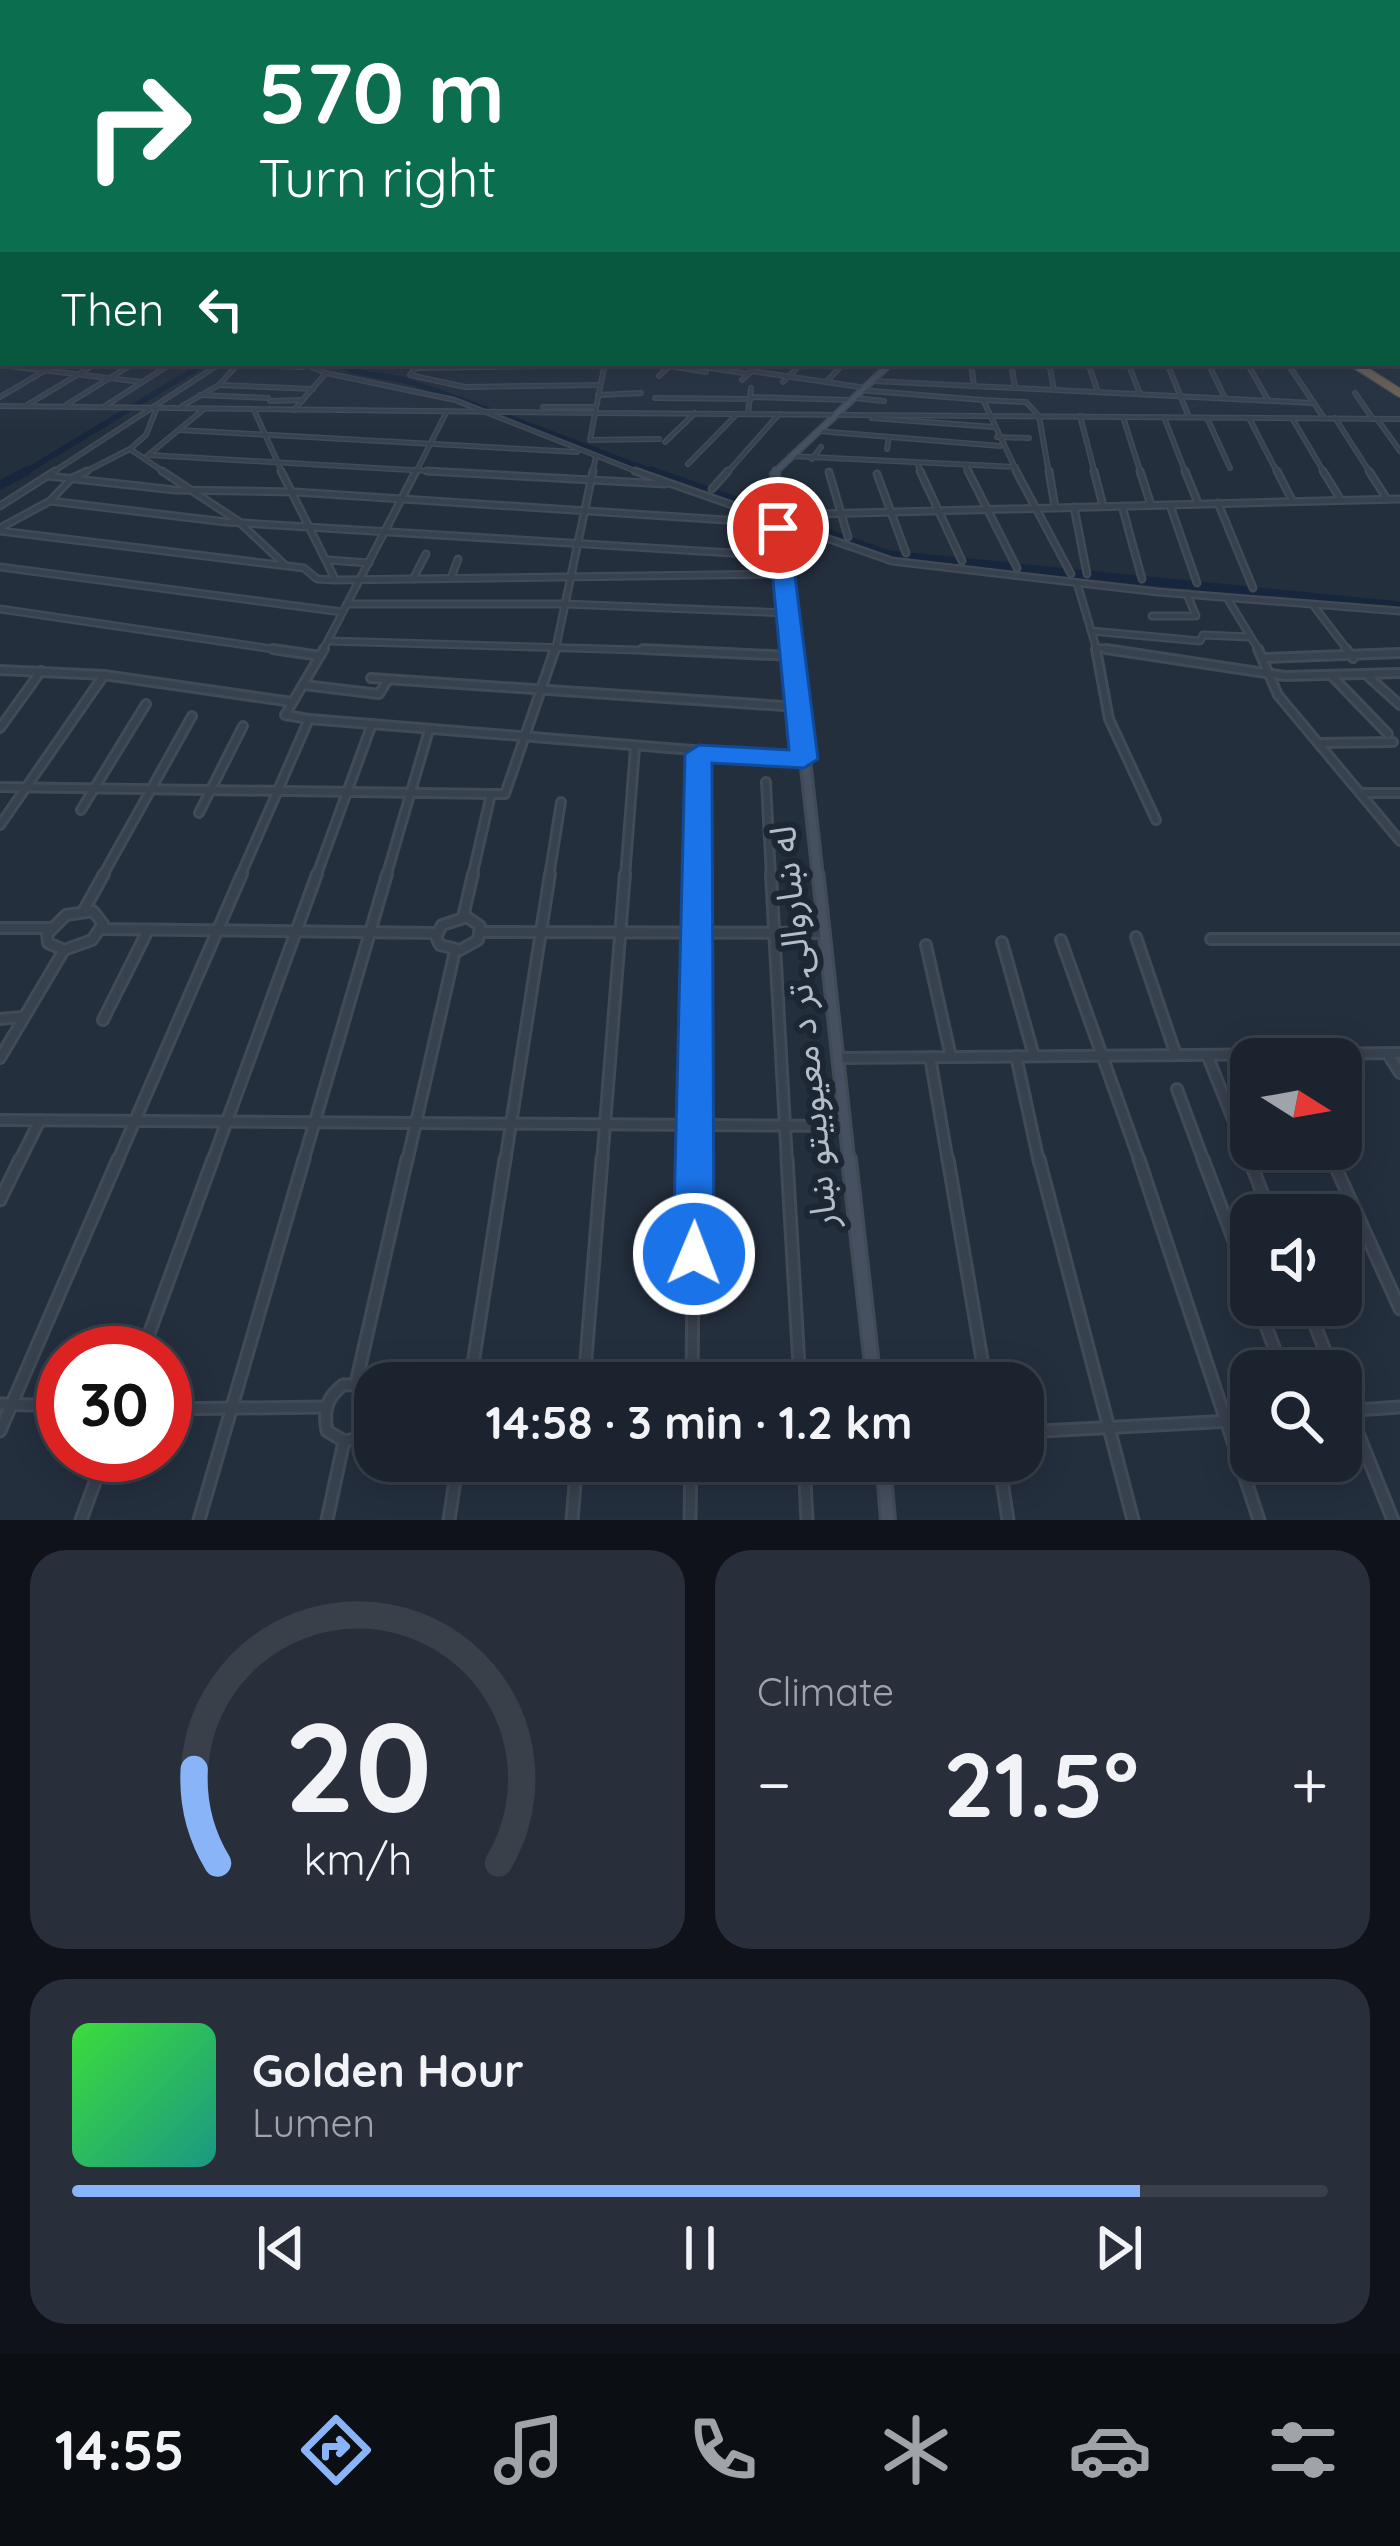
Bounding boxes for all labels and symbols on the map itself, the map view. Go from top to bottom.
pin [727,477,829,579]
street label: له ښاروالۍ تر د معیوبیتو ښار [759,824,846,1231]
north arrow [1230,1038,1362,1170]
position arrow [631,1191,757,1317]
speed limit sign: 30 [36,1326,192,1482]

